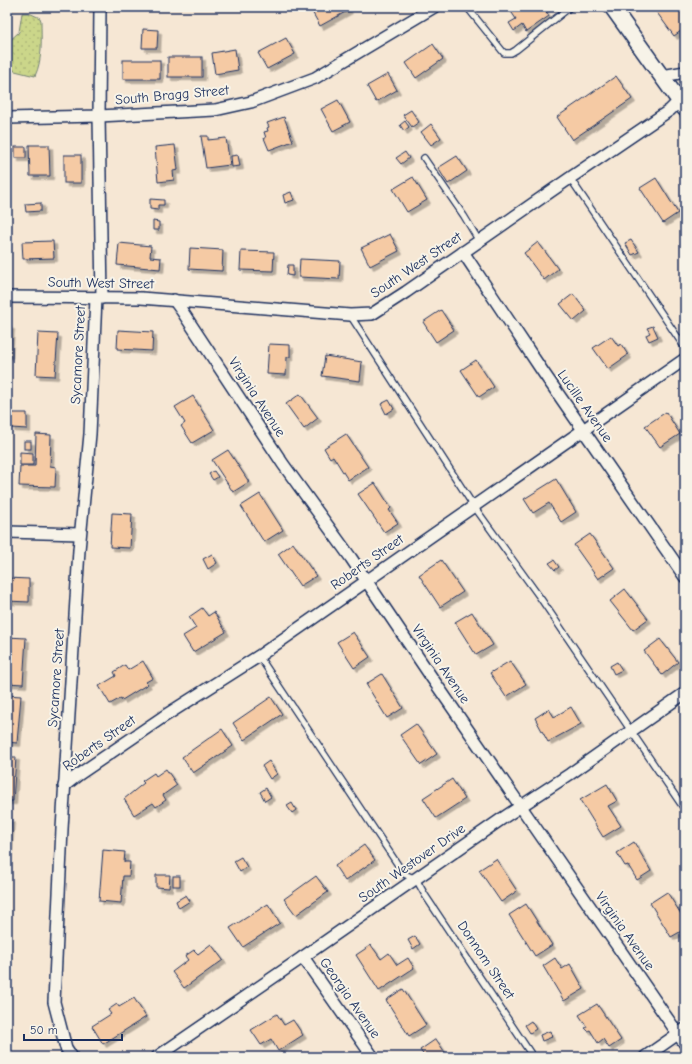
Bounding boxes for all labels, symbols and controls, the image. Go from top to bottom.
street label: South Bragg Street [114,81,231,108]
street label: South West Street [367,228,466,302]
street label: South West Street [48,274,155,292]
street label: Sycamore Street [67,304,89,405]
street label: Virginia Avenue [225,354,289,440]
street label: Lucille Avenue [554,367,616,445]
street label: Roberts Street [327,530,408,593]
street label: Virginia Avenue [408,621,474,707]
street label: Sycamore Street [44,627,68,728]
street label: Roberts Street [59,711,140,774]
street label: South Westover Drive [355,820,469,906]
street label: Virginia Avenue [592,888,658,974]
street label: Donnom Street [454,918,519,1003]
street label: Georgia Avenue [316,954,384,1042]
scale bar [24,1016,122,1042]
text: 50 m [30,1023,58,1037]

